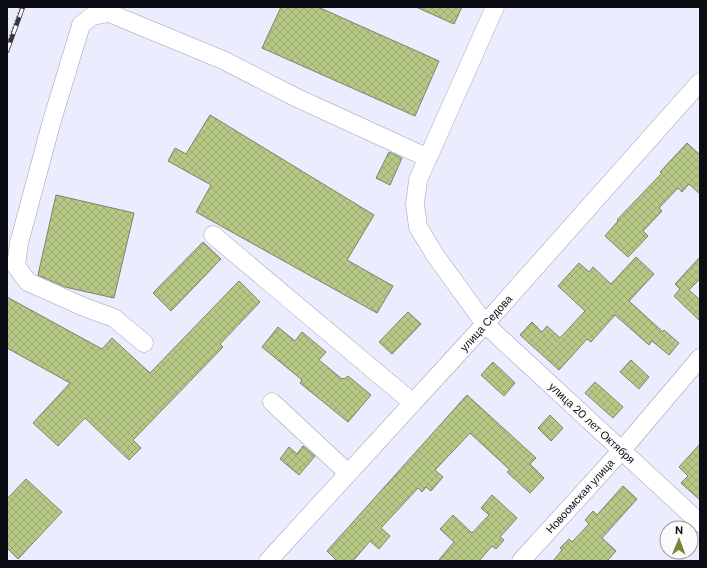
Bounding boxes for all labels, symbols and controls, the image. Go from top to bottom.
street label: улица Седова [457,291,516,354]
street label: улица 20 лет Октября [546,379,638,467]
street label: Новоомская улица [543,455,618,536]
north arrow [659,520,699,560]
text: N [675,523,683,537]

